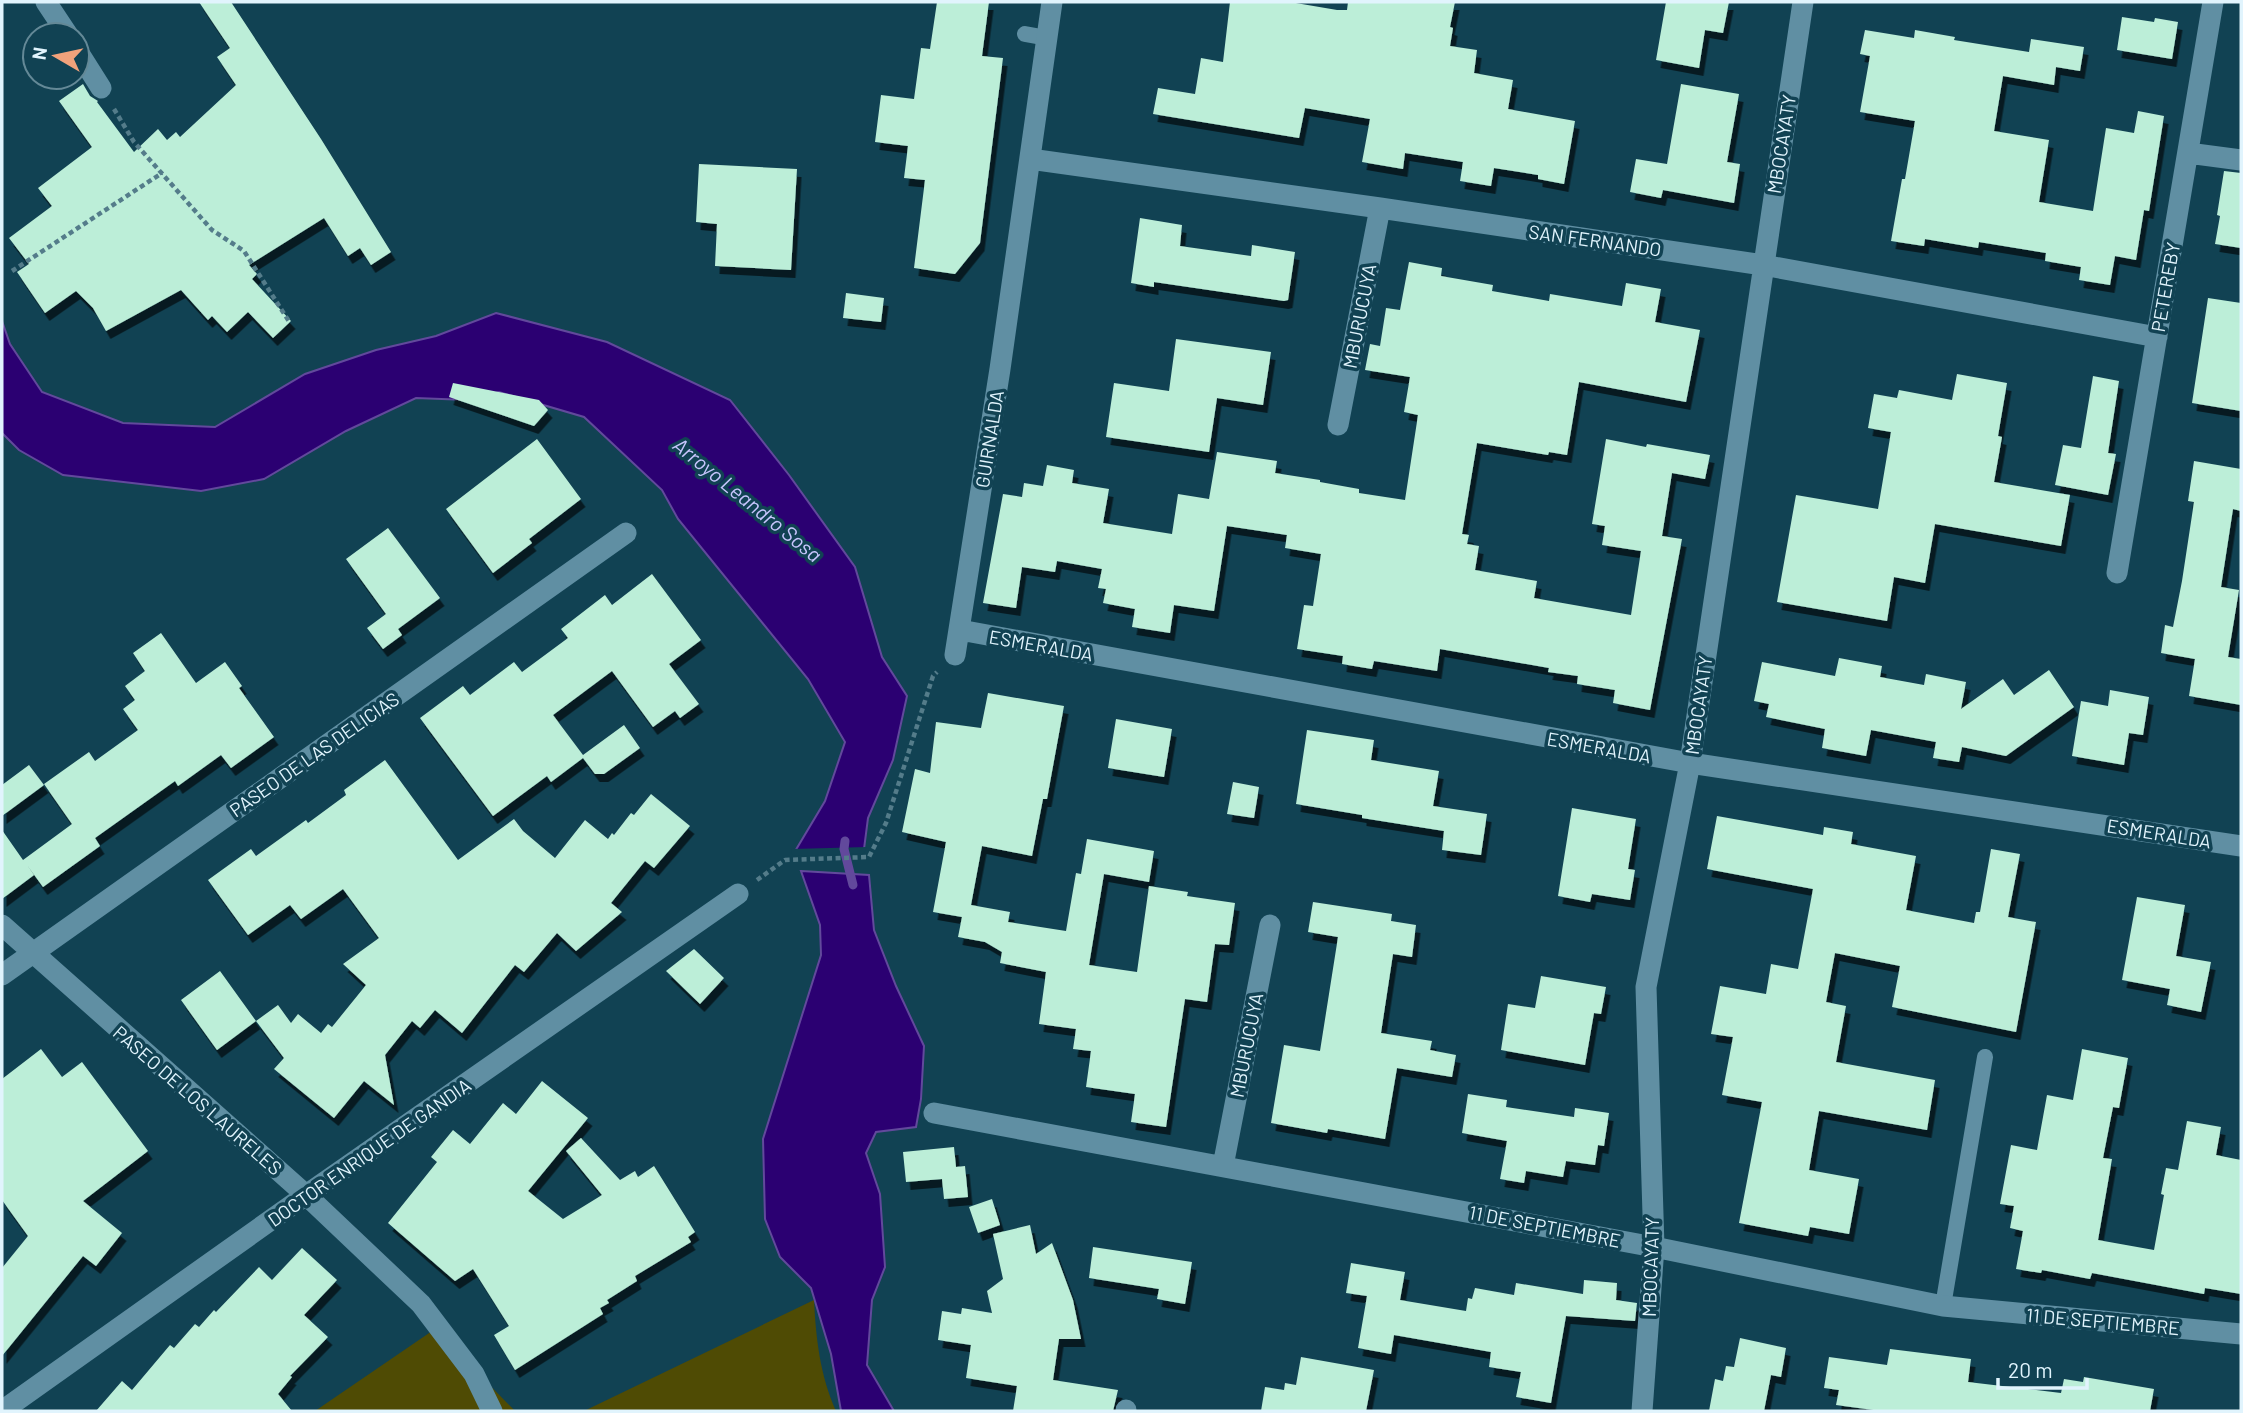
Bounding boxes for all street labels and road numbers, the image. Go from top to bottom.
street label: MBOCAYATY [1762,93,1800,195]
street label: SAN FERNANDO [1527,219,1663,261]
street label: PETEREBY [2146,240,2184,334]
street label: MBURUCUYA [1338,262,1380,370]
street label: GUIRNALDA [970,389,1008,489]
street label: ESMERALDA [987,625,1095,665]
street label: MBOCAYATY [1680,654,1716,756]
street label: PASEO DE LAS DELICIAS [225,687,403,821]
street label: ESMERALDA [1545,727,1653,767]
street label: ESMERALDA [2105,813,2213,853]
street label: MBURUCUYA [1225,991,1267,1099]
street label: PASEO DE LOS LAURELES [109,1020,287,1180]
street label: DOCTOR ENRIQUE DE GANDIA [263,1073,475,1231]
street label: 11 DE SEPTIEMBRE [1467,1200,1623,1252]
street label: MBOCAYATY [1637,1216,1663,1317]
street label: 11 DE SEPTIEMBRE [2025,1303,2181,1339]

